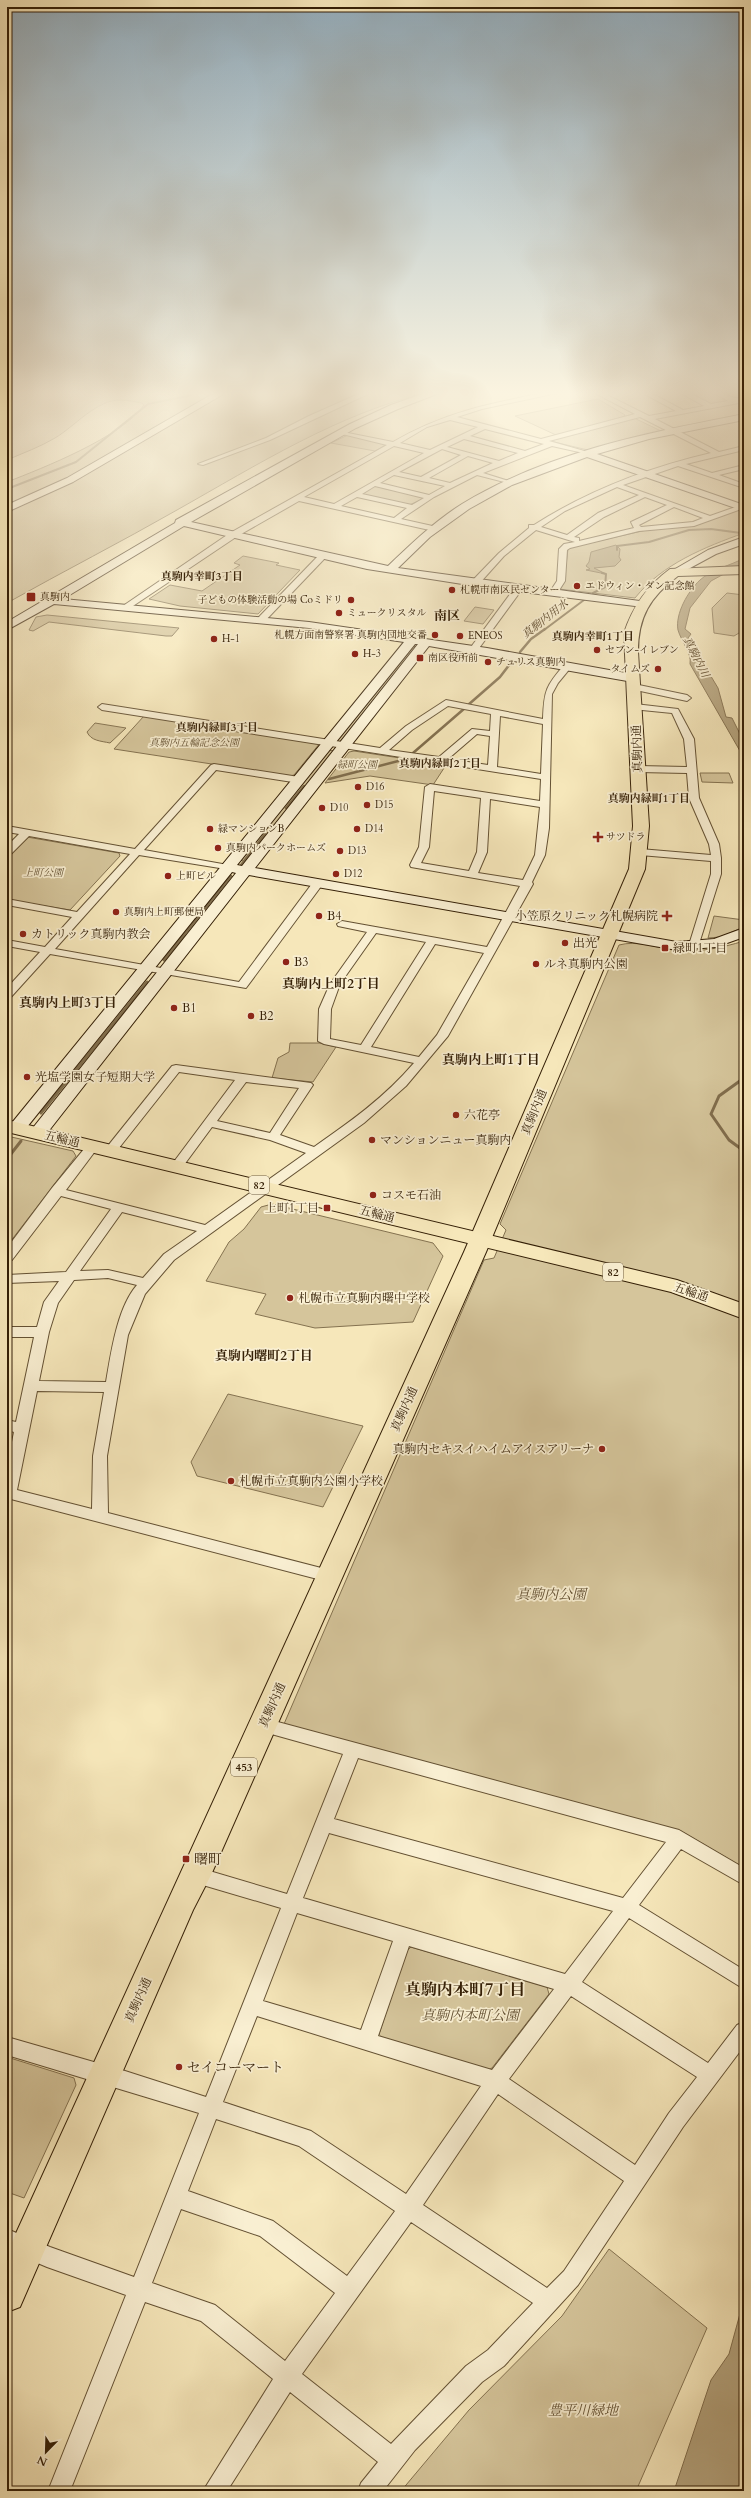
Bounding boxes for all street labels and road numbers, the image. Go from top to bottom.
street label: 真駒内通 [628,725,646,773]
street label: 真駒内通 [518,1087,550,1137]
street label: 五輪通 [43,1127,81,1151]
road number: 82 [249,1176,269,1194]
street label: 五輪通 [358,1202,396,1226]
road number: 82 [603,1263,623,1281]
street label: 五輪通 [671,1279,711,1305]
street label: 真駒内通 [387,1384,421,1434]
street label: 真駒内通 [255,1680,289,1730]
road number: 453 [231,1758,257,1776]
street label: 真駒内通 [121,1975,155,2025]

